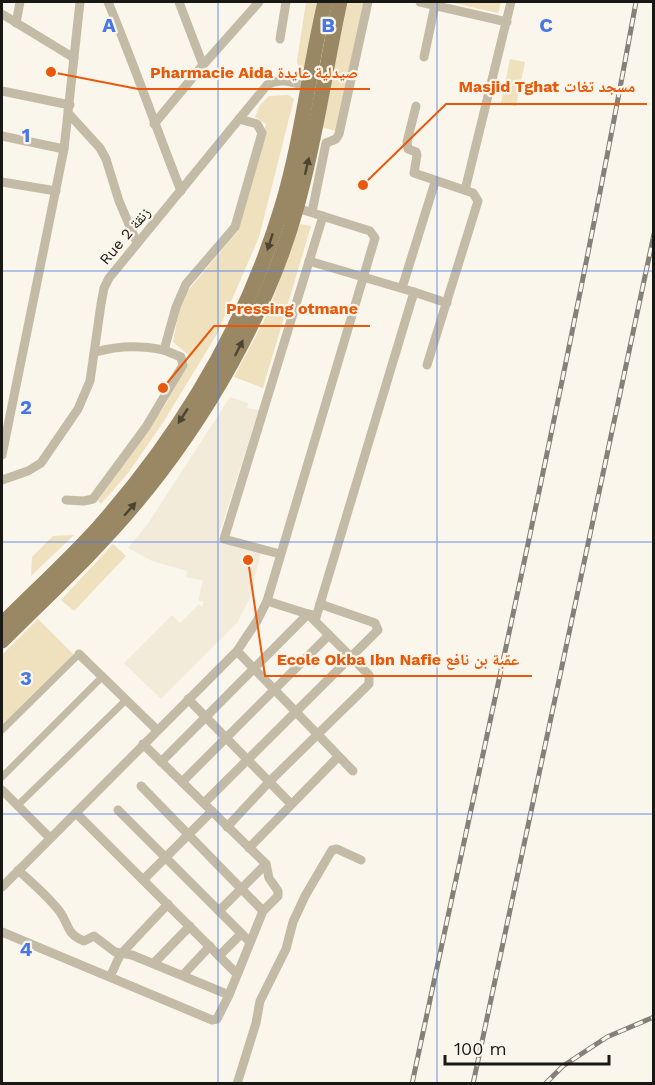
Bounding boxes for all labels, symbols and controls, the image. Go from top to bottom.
text: A [102,13,116,37]
text: B [321,13,335,37]
text: C [539,13,553,37]
callout: Pharmacie Aida صيدلية عايدة [138,55,370,89]
text: Pharmacie Aida صيدلية عايدة [150,63,358,82]
callout: Masjid Tghat مسجد تغات [446,70,647,104]
text: Masjid Tghat مسجد تغات [459,77,635,96]
text: 1 [22,123,30,147]
one-way arrow [303,156,312,175]
street label: Rue 2 زنقة [96,204,154,268]
one-way arrow [265,233,274,251]
callout: Pressing otmane [214,292,370,326]
text: Pressing otmane [226,299,358,318]
one-way arrow [234,339,244,356]
text: 2 [20,395,32,419]
one-way arrow [178,408,189,425]
one-way arrow [124,501,137,517]
callout: Ecole Okba Ibn Nafie عقبة بن نافع [265,642,532,676]
text: Ecole Okba Ibn Nafie عقبة بن نافع [277,650,519,670]
text: 3 [20,666,32,690]
text: 4 [20,937,33,961]
scale bar [445,1028,608,1066]
text: 100 m [454,1038,507,1059]

